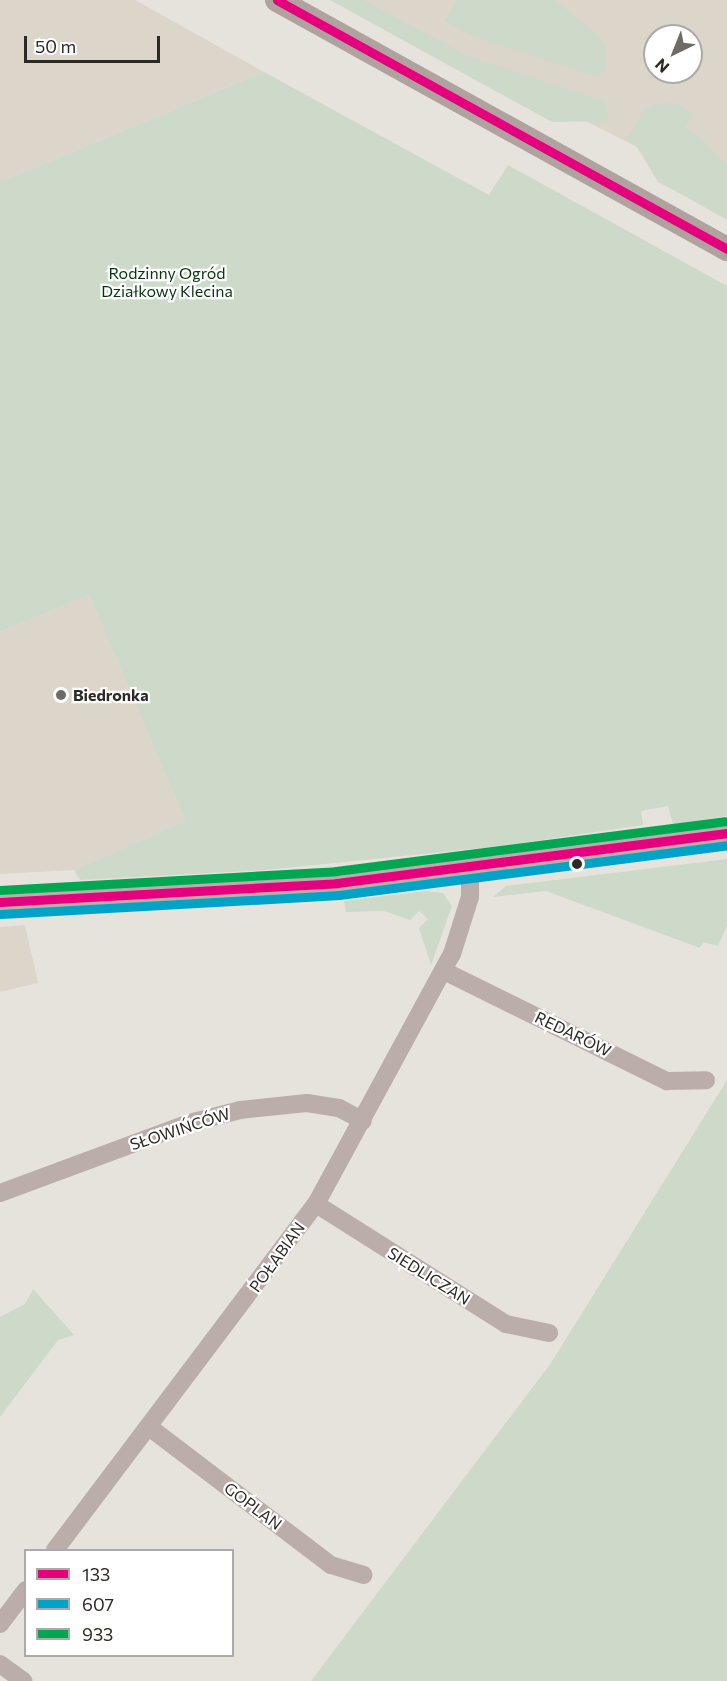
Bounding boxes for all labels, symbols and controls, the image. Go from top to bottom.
scale bar [27,24,164,62]
north arrow [643,24,703,84]
text: 50 m [35,35,76,57]
text: N [651,55,673,77]
park label: Rodzinny Ogród Działkowy Klecina [101,263,233,301]
place label: Biedronka [73,685,149,705]
marker: Biedronka [54,688,68,702]
unlabelled marker [571,858,583,870]
street label: REDARÓW [532,1007,614,1061]
street label: SŁOWIŃCÓW [128,1104,232,1154]
street label: POŁABIAN [245,1218,309,1296]
street label: SIEDLICZAN [384,1243,474,1309]
street label: GOPLAN [220,1478,286,1534]
legend [24,1549,234,1657]
text: 133 [82,1563,110,1585]
text: 607 [82,1593,114,1615]
text: 933 [82,1623,113,1645]

